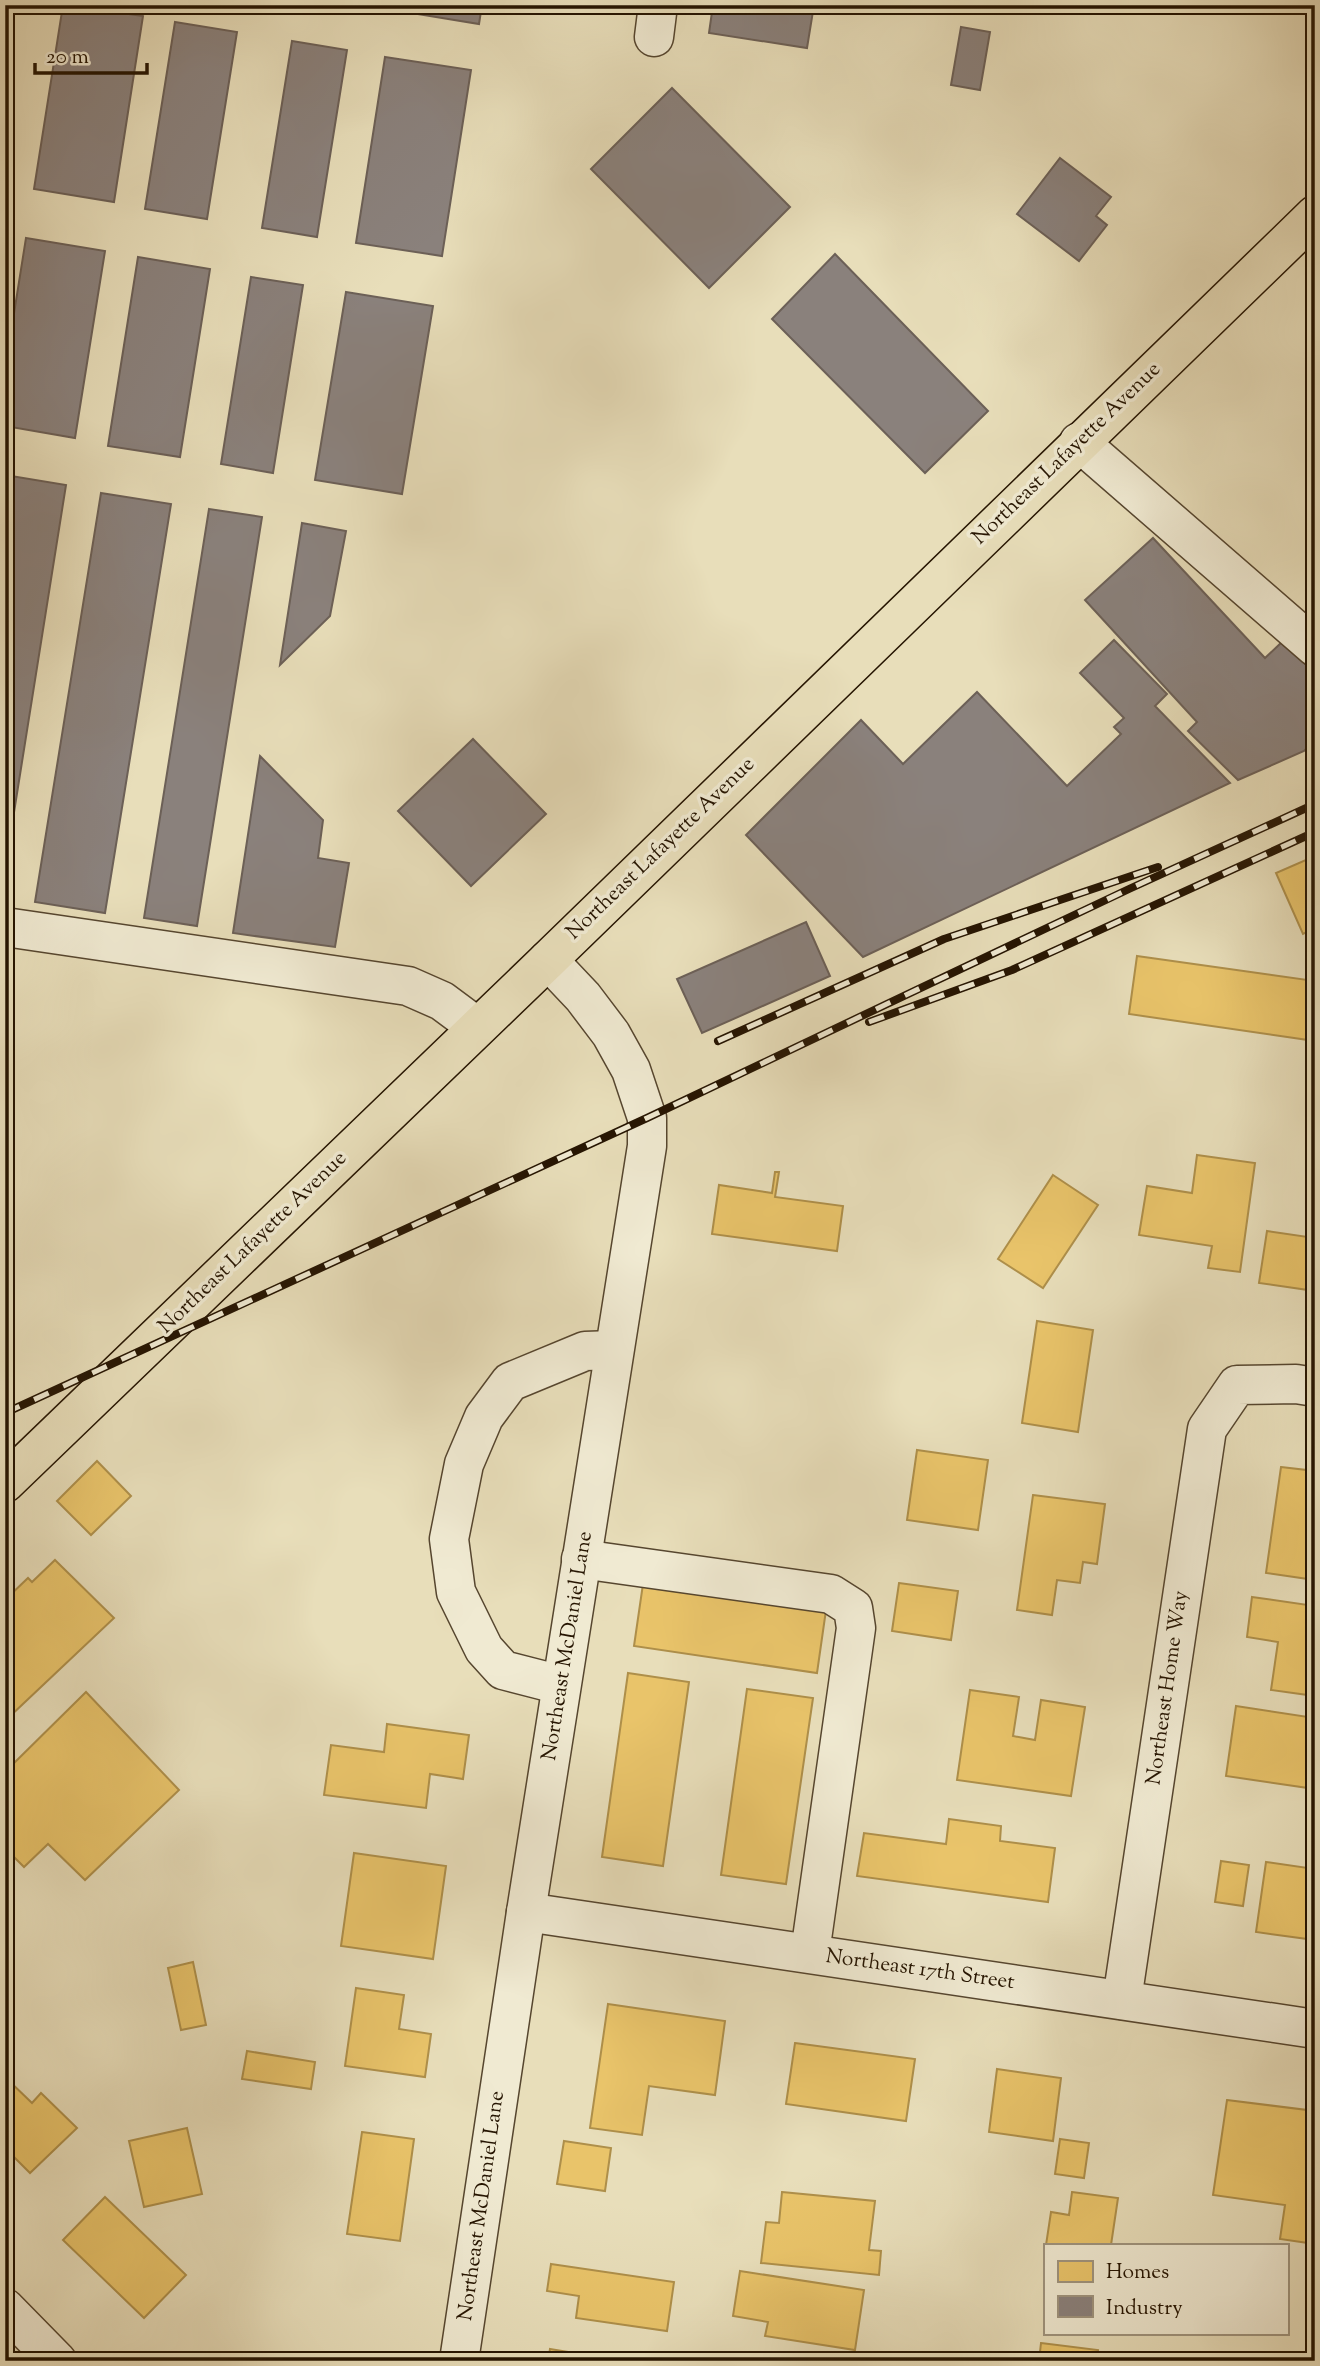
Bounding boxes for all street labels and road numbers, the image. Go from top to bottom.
street label: Northeast Lafayette Avenue [966,356,1168,552]
street label: Northeast Lafayette Avenue [560,751,762,947]
street label: Northeast Lafayette Avenue [152,1145,354,1341]
street label: Northeast McDaniel Lane [535,1529,601,1763]
street label: Northeast Home Way [1140,1588,1197,1787]
street label: Northeast 17th Street [824,1942,1016,1998]
street label: Northeast McDaniel Lane [451,2089,513,2323]

